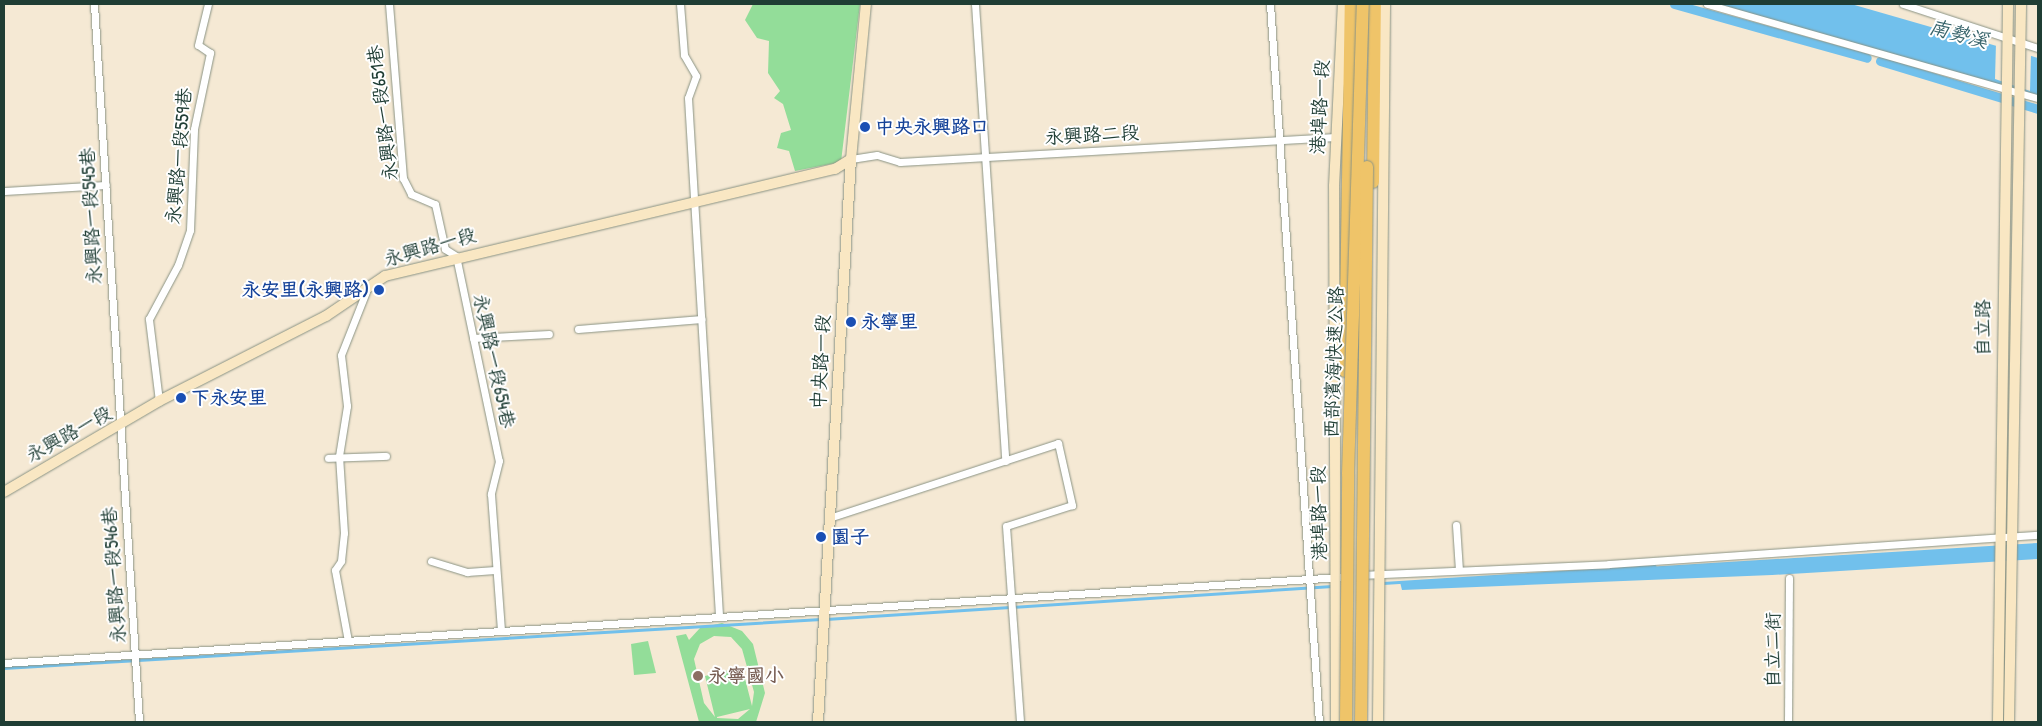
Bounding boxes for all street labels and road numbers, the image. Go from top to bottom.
street label: 永興路一段651巷 [363,44,403,182]
street label: 港埠路一段 [1306,59,1334,155]
street label: 永興路一段559巷 [162,87,196,225]
street label: 永興路二段 [1044,121,1140,149]
street label: 永興路一段545巷 [76,147,106,285]
street label: 永興路一段 [381,223,479,271]
street label: 西部濱海快速公路 [1320,286,1348,438]
street label: 永興路一段654巷 [469,292,519,430]
street label: 自立路 [1972,300,1994,356]
street label: 中央路一段 [807,314,835,410]
street label: 永興路一段 [22,401,116,467]
street label: 港埠路一段 [1307,465,1331,561]
street label: 永興路一段546巷 [98,506,130,644]
street label: 自立二街 [1762,612,1784,688]

